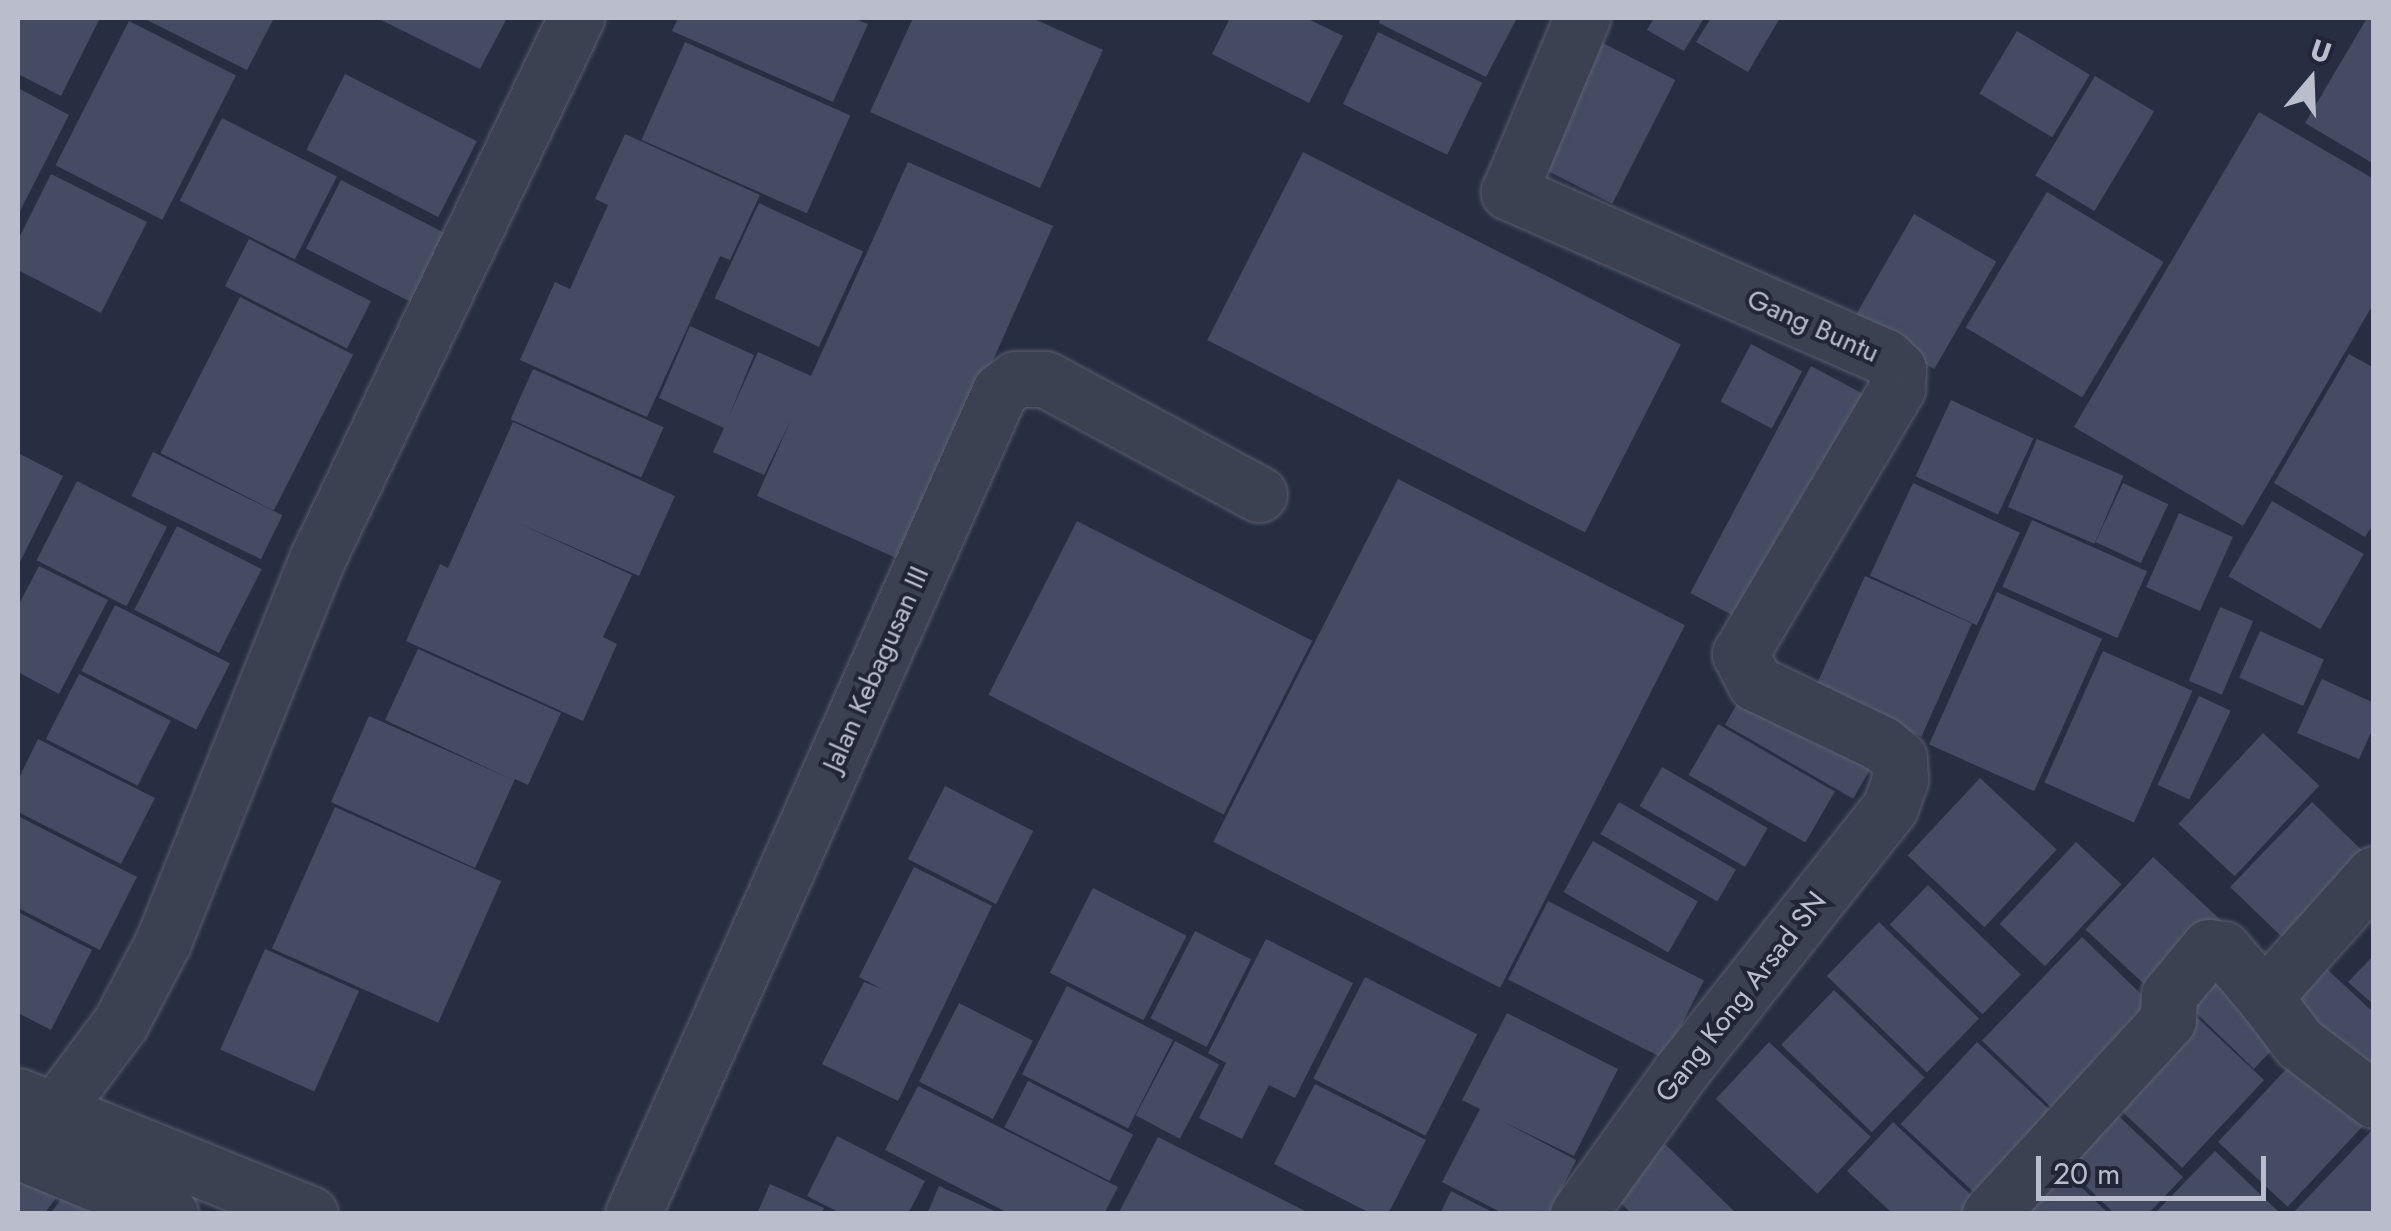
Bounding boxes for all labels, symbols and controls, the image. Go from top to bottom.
text: U [2305,29,2337,74]
north arrow [2261,30,2361,130]
street label: Gang Buntu [1742,282,1884,370]
street label: Jalan Kebagusan III [816,561,936,777]
street label: Gang Kong Arsad SN [1648,885,1834,1109]
scale bar [2041,1136,2271,1198]
text: 20 m [2053,1152,2120,1195]

